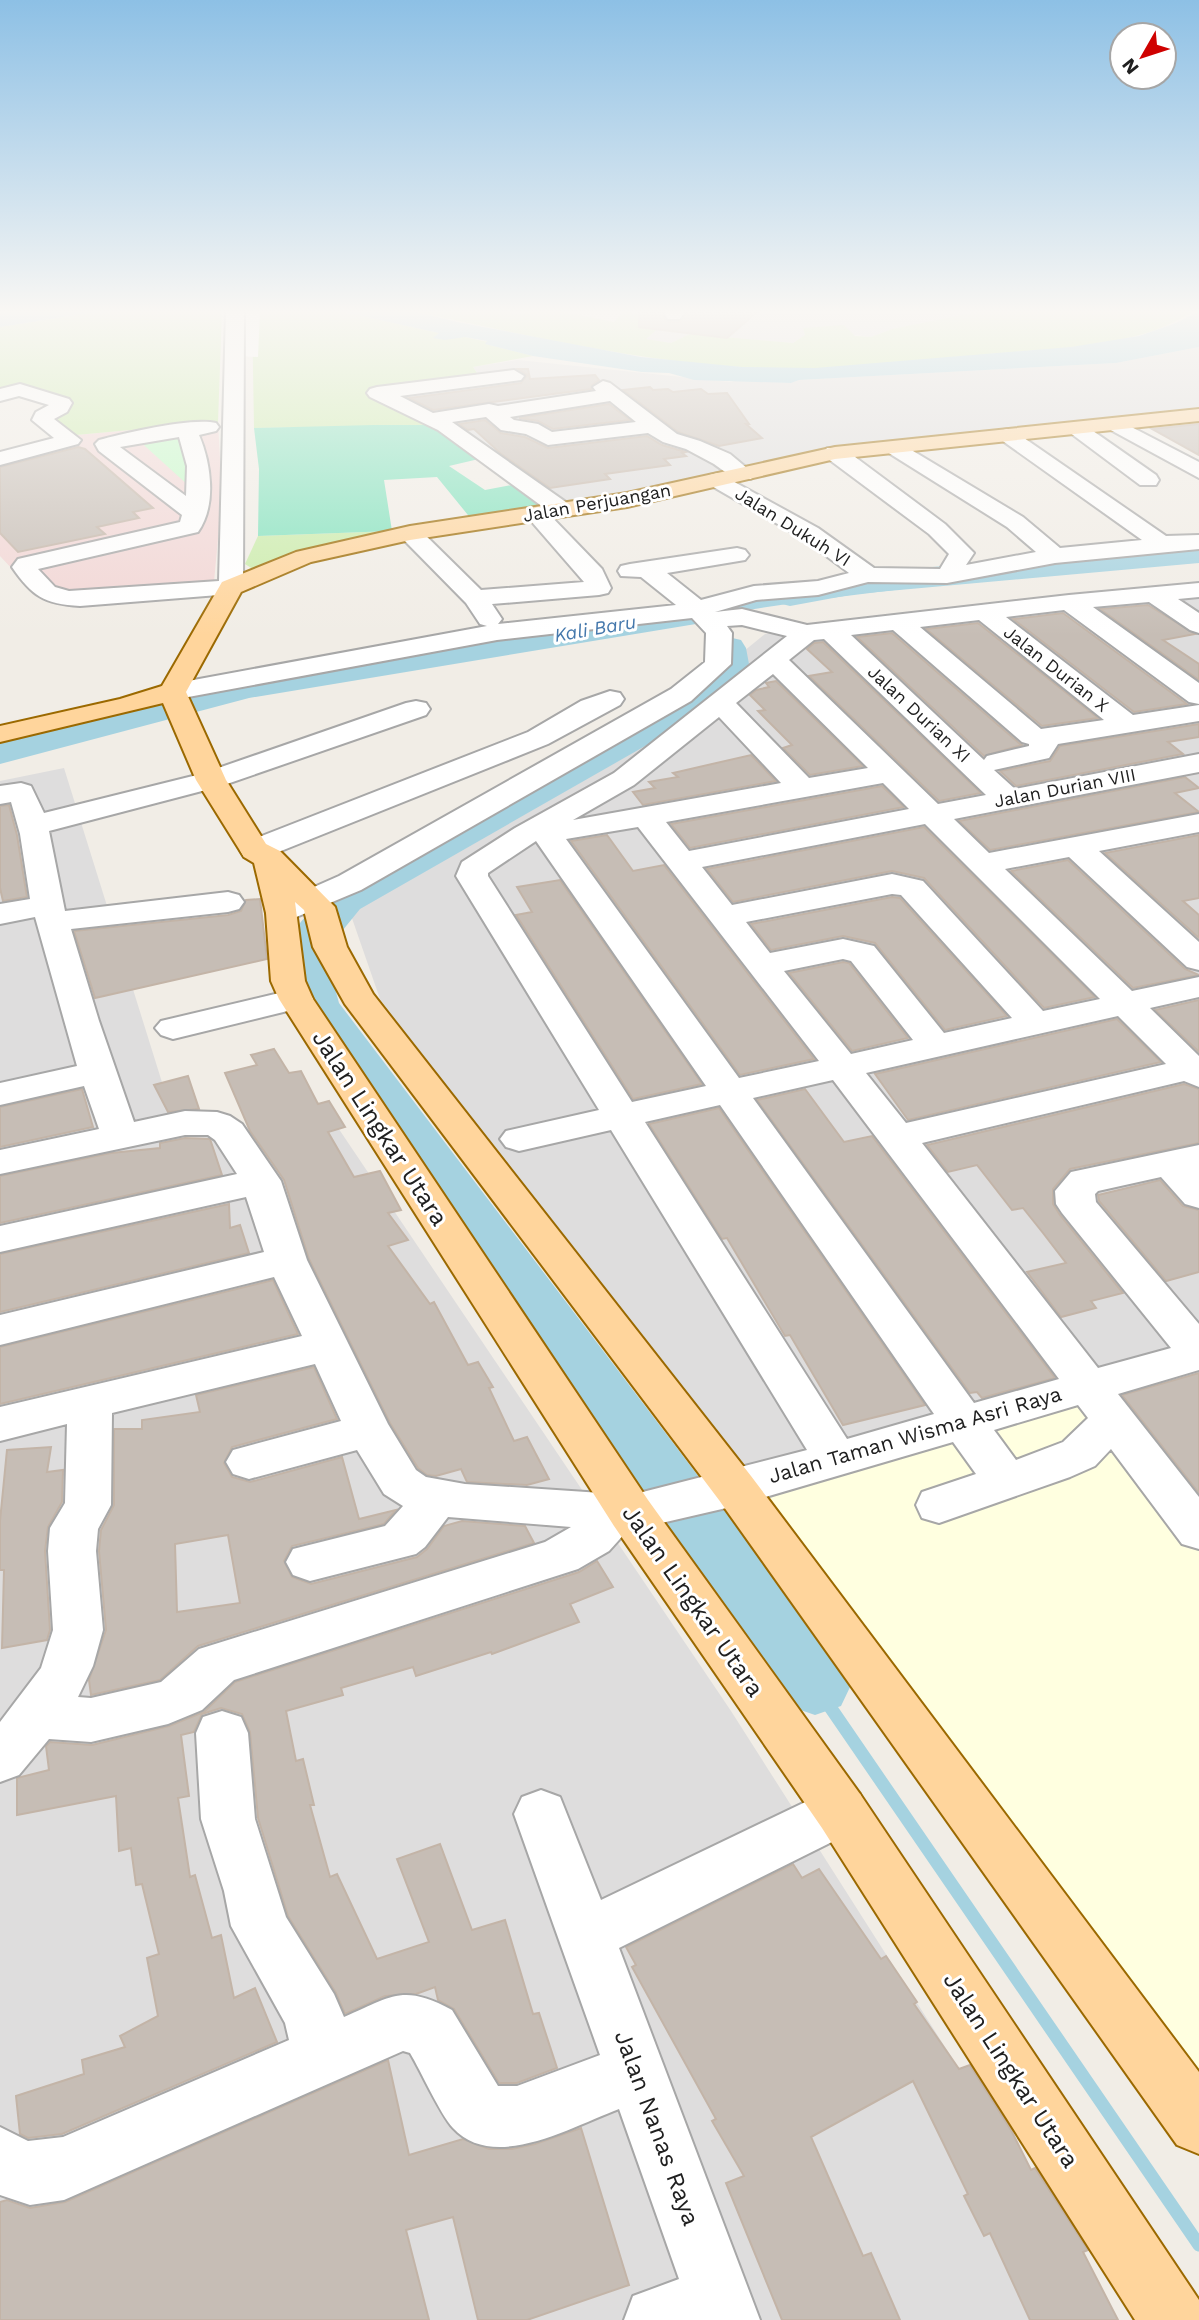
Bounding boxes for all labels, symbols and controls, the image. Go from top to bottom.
north arrow [1108,21,1178,91]
text: N [1117,54,1144,79]
street label: Jalan Perjuangan [521,479,672,526]
street label: Jalan Dukuh VI [732,483,855,570]
water label: Kali Baru [552,610,638,647]
street label: Jalan Durian X [1000,621,1113,716]
street label: Jalan Durian XI [864,661,975,767]
street label: Jalan Durian VIII [992,763,1137,812]
street label: Jalan Lingkar Utara [306,1025,454,1231]
street label: Jalan Taman Wisma Asri Raya [765,1381,1064,1488]
street label: Jalan Lingkar Utara [616,1500,770,1702]
street label: Jalan Lingkar Utara [937,1967,1085,2173]
street label: Jalan Nanas Raya [609,2027,705,2229]

